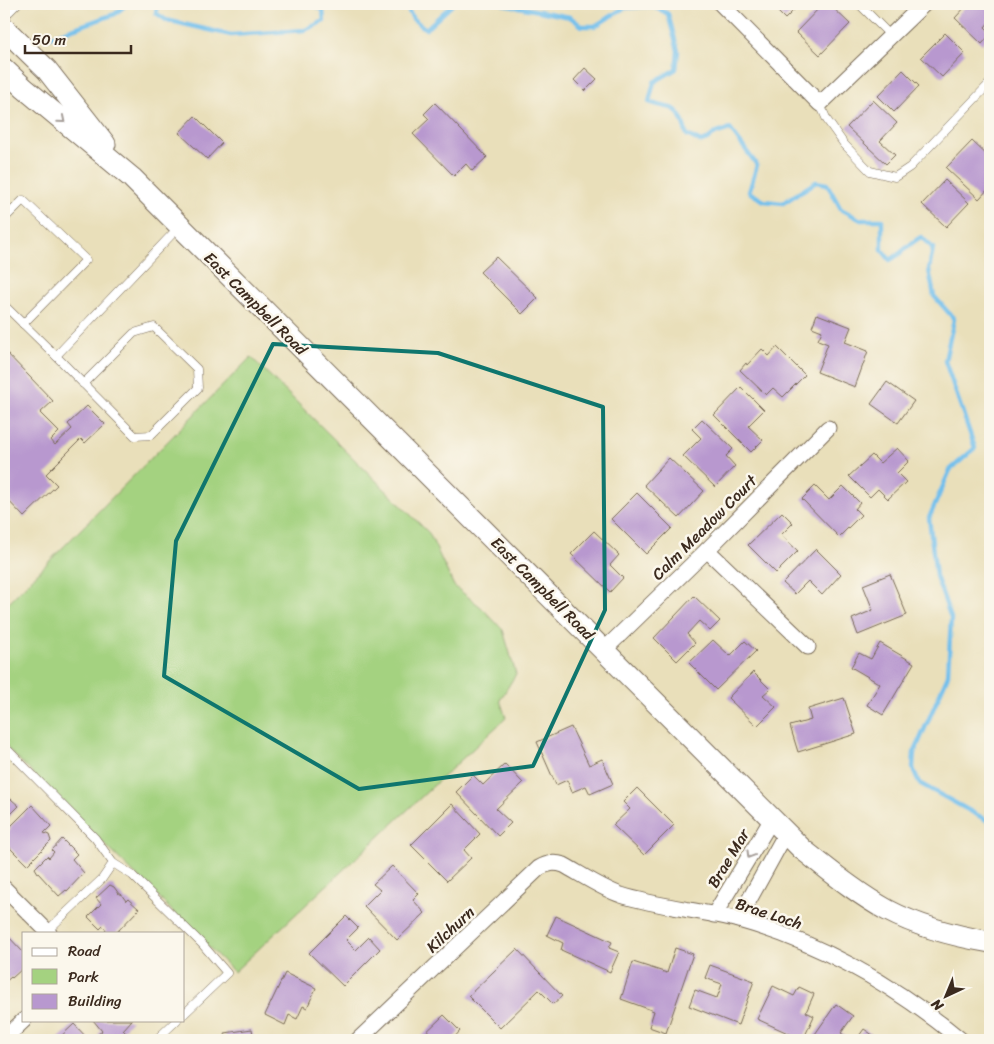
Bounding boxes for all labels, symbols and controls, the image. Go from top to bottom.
scale bar [25,22,131,54]
text: 50 m [32,27,67,53]
one-way arrow [56,114,65,123]
street label: East Campbell Road [197,244,316,364]
street label: Calm Meadow Court [644,467,765,587]
street label: East Campbell Road [484,529,603,649]
street label: Brae Mar [699,822,758,894]
one-way arrow [746,850,756,859]
street label: Brae Loch [732,889,806,938]
street label: Kilchurn [419,898,482,960]
legend [22,932,185,1022]
text: Road [68,938,101,964]
text: Park [68,964,99,990]
north arrow [922,972,972,1022]
text: Building [68,988,122,1014]
text: N [925,992,950,1018]

